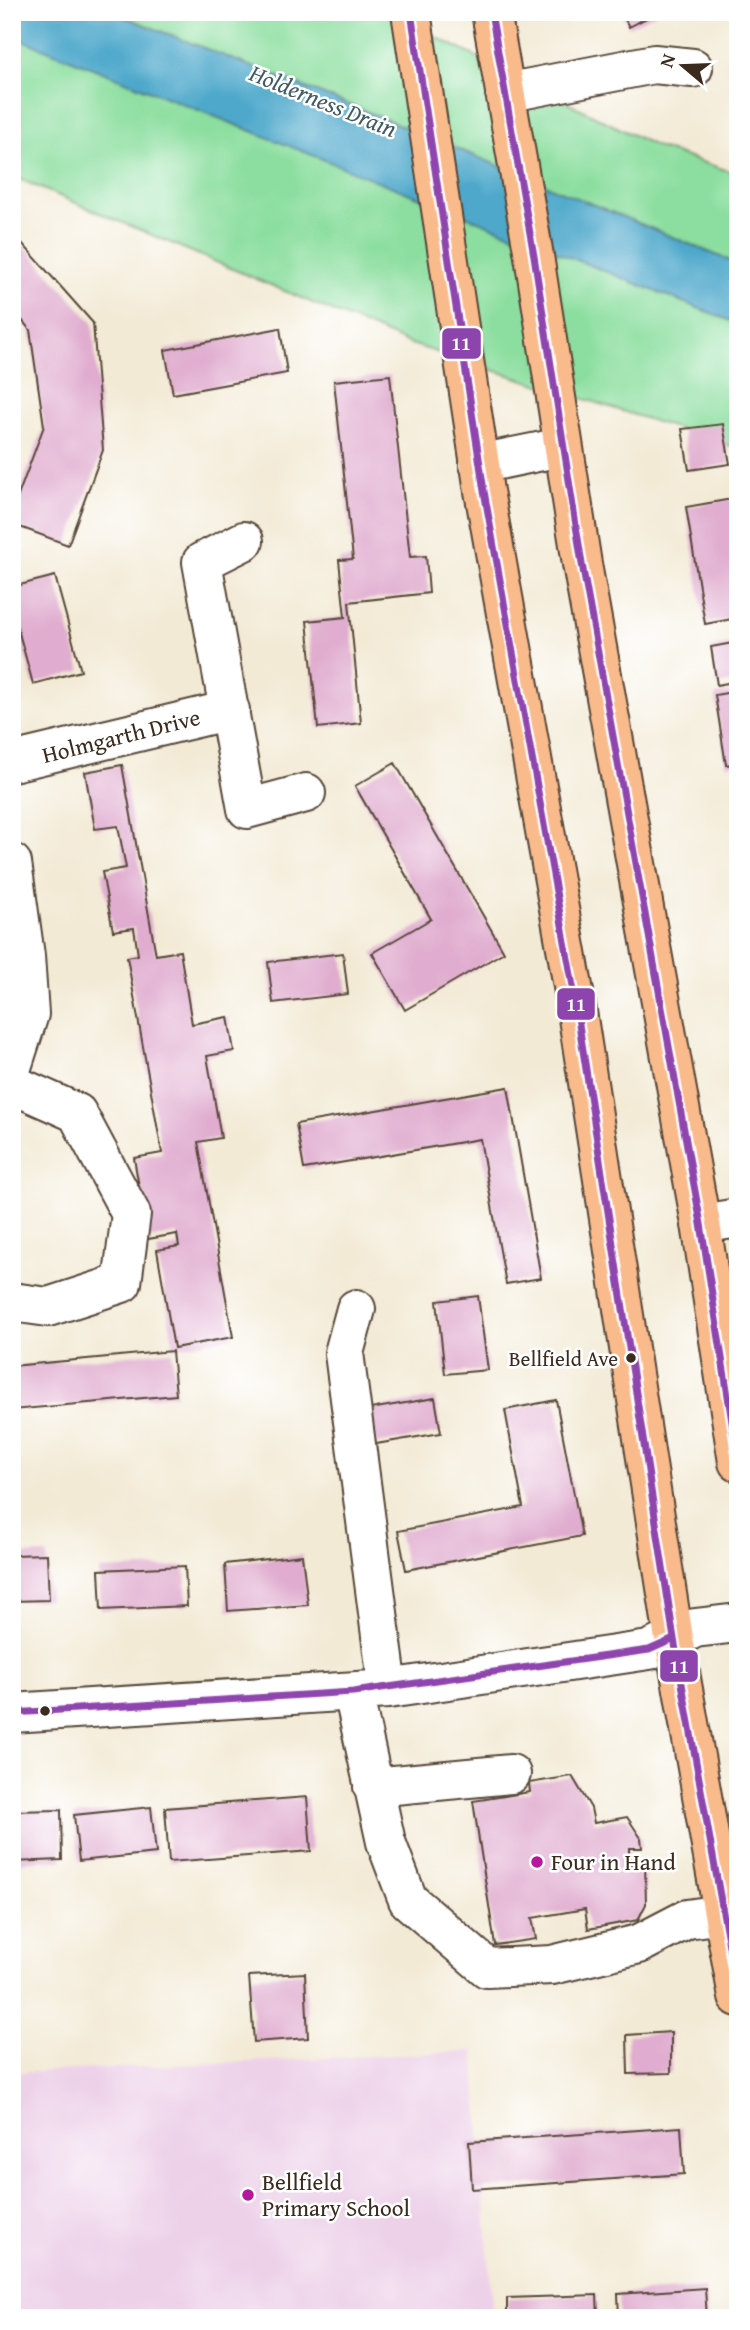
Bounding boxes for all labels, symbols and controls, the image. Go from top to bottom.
north arrow [648,32,718,102]
text: N [652,50,682,71]
water label: Holderness Drain [243,55,402,146]
line badge: 11 [441,327,482,360]
text: 11 [451,329,471,357]
street label: Holmgarth Drive [38,700,203,771]
line badge: 11 [556,987,596,1021]
text: 11 [566,990,586,1018]
place label: Bellfield Ave [509,1343,618,1374]
marker: Bellfield Ave [624,1351,638,1365]
line badge: 11 [659,1649,699,1683]
text: 11 [669,1652,689,1680]
unlabelled marker [38,1704,52,1718]
place label: Four in Hand [551,1845,677,1878]
marker: Four in Hand [529,1854,545,1870]
place label: Bellfield Primary School [262,2165,410,2224]
marker: Bellfield Primary School [240,2187,256,2203]

